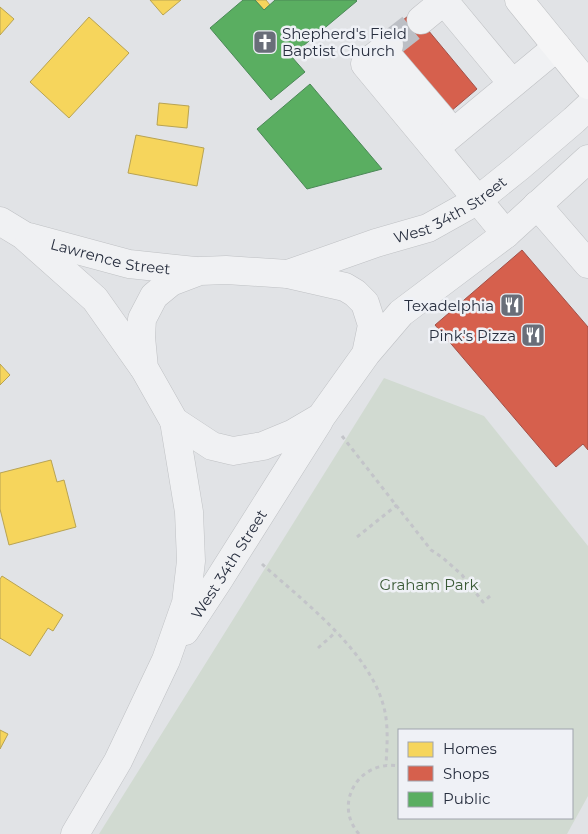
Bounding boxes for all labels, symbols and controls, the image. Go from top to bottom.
place label: Shepherd's Field Baptist Church [282,24,407,60]
church icon: Shepherd's Field Baptist Church [252,29,278,55]
street label: West 34th Street [391,172,510,247]
street label: Lawrence Street [49,234,171,278]
restaurant icon: Texadelphia [499,292,525,318]
place label: Texadelphia [404,296,494,315]
restaurant icon: Pink's Pizza [520,322,546,348]
place label: Pink's Pizza [429,326,516,345]
street label: West 34th Street [186,506,270,622]
park label: Graham Park [380,575,479,594]
legend [398,729,573,819]
text: Homes [443,739,497,758]
text: Shops [443,764,489,783]
text: Public [443,789,491,808]

